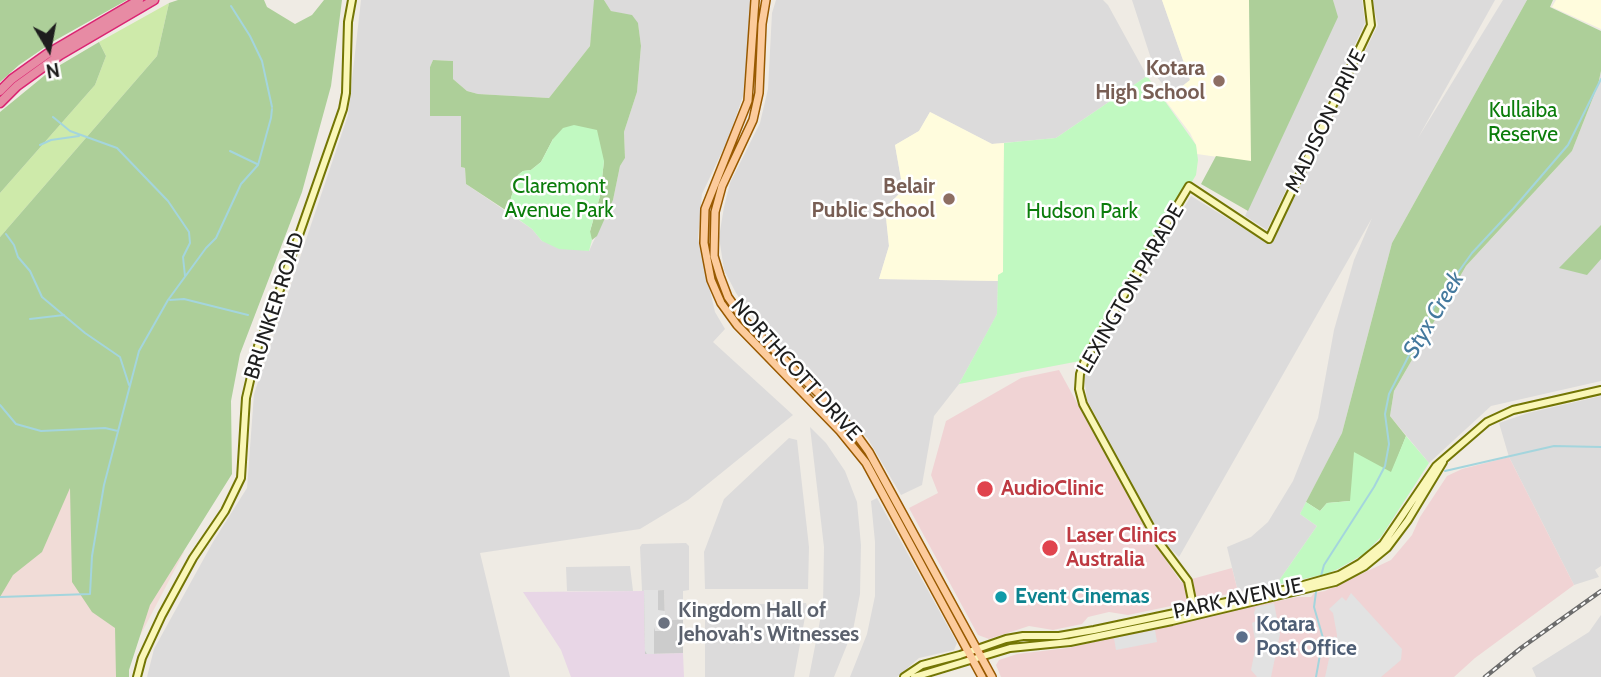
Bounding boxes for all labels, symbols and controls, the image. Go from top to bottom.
north arrow [14,14,84,84]
street label: MADISON DRIVE [1280,45,1372,197]
place label: Kotara High School [1095,56,1205,106]
text: N [44,58,61,83]
marker: Kotara High School [1211,73,1227,89]
park label: Kullaiba Reserve [1488,98,1558,148]
park label: Claremont Avenue Park [504,174,614,224]
place label: Belair Public School [811,174,935,224]
marker: Belair Public School [941,191,957,207]
park label: Hudson Park [1026,199,1138,225]
street label: LEXINGTON PARADE [1072,200,1190,378]
street label: BRUNKER ROAD [239,229,311,383]
water label: Styx Creek [1398,267,1470,363]
street label: NORTHCOTT DRIVE [726,294,866,446]
place label: AudioClinic [1001,476,1104,502]
marker: AudioClinic [975,479,995,499]
place label: Laser Clinics Australia [1066,523,1177,573]
marker: Laser Clinics Australia [1040,538,1060,558]
street label: PARK AVENUE [1171,573,1305,625]
place label: Event Cinemas [1015,584,1150,610]
marker: Event Cinemas [993,589,1009,605]
place label: Kingdom Hall of Jehovah's Witnesses [678,598,859,648]
place label: Kotara Post Office [1256,612,1357,662]
marker: Kingdom Hall of Jehovah's Witnesses [656,615,672,631]
marker: Kotara Post Office [1234,629,1250,645]

